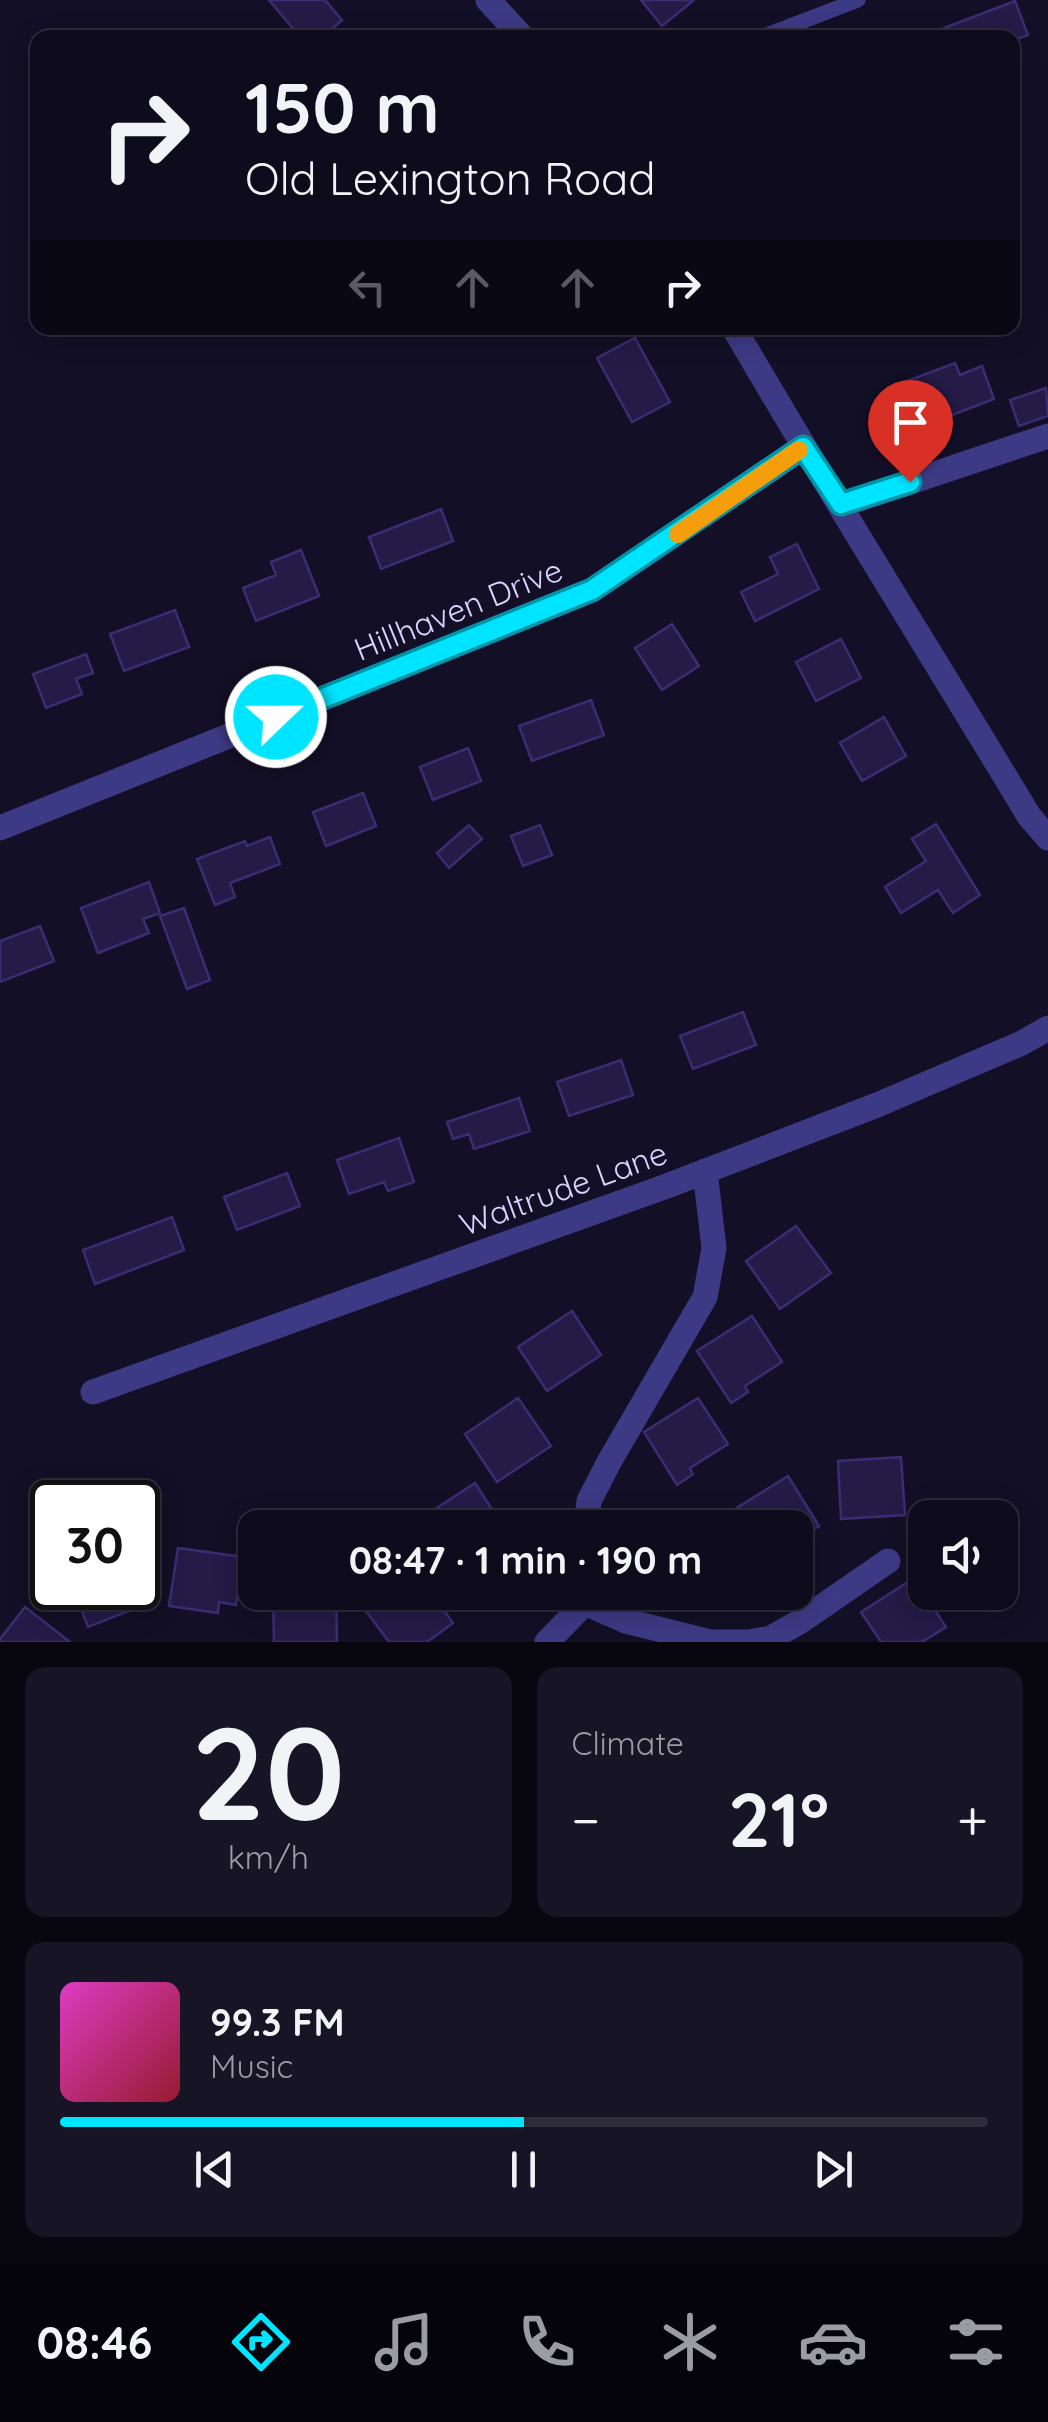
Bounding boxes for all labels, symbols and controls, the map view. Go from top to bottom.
text: 150 m [245,63,440,151]
icon: right [80,70,210,200]
text: Old Lexington Road [245,150,656,206]
icon: left [340,260,395,315]
icon: ahead [445,260,500,315]
icon: ahead [550,260,605,315]
icon: right [655,260,710,315]
pin [868,380,953,483]
icon: arrive [883,395,938,450]
street label: Hillhaven Drive [348,549,568,669]
position arrow [224,665,328,769]
street label: Waltrude Lane [454,1132,672,1244]
speed limit sign: 30 [30,1480,160,1610]
map controls [908,1500,1018,1610]
button: sound [908,1500,1018,1610]
text: 08:47 · 1 min · 190 m [349,1536,702,1584]
text: 20 [191,1690,345,1853]
text: Climate [572,1723,684,1763]
text: 21° [728,1772,829,1866]
text: − [572,1785,600,1854]
text: + [957,1785,988,1854]
text: km/h [228,1837,309,1877]
text: 99.3 FM [210,1998,345,2046]
text: Music [210,2046,293,2086]
icon: previous [187,2142,242,2197]
icon: pause [496,2142,551,2197]
icon: next [806,2142,861,2197]
icon: directions [226,2307,296,2377]
icon: music [369,2307,439,2377]
icon: phone [512,2307,582,2377]
icon: climate [655,2307,725,2377]
icon: car [798,2307,868,2377]
icon: filters [941,2307,1011,2377]
text: 08:46 [37,2314,152,2370]

